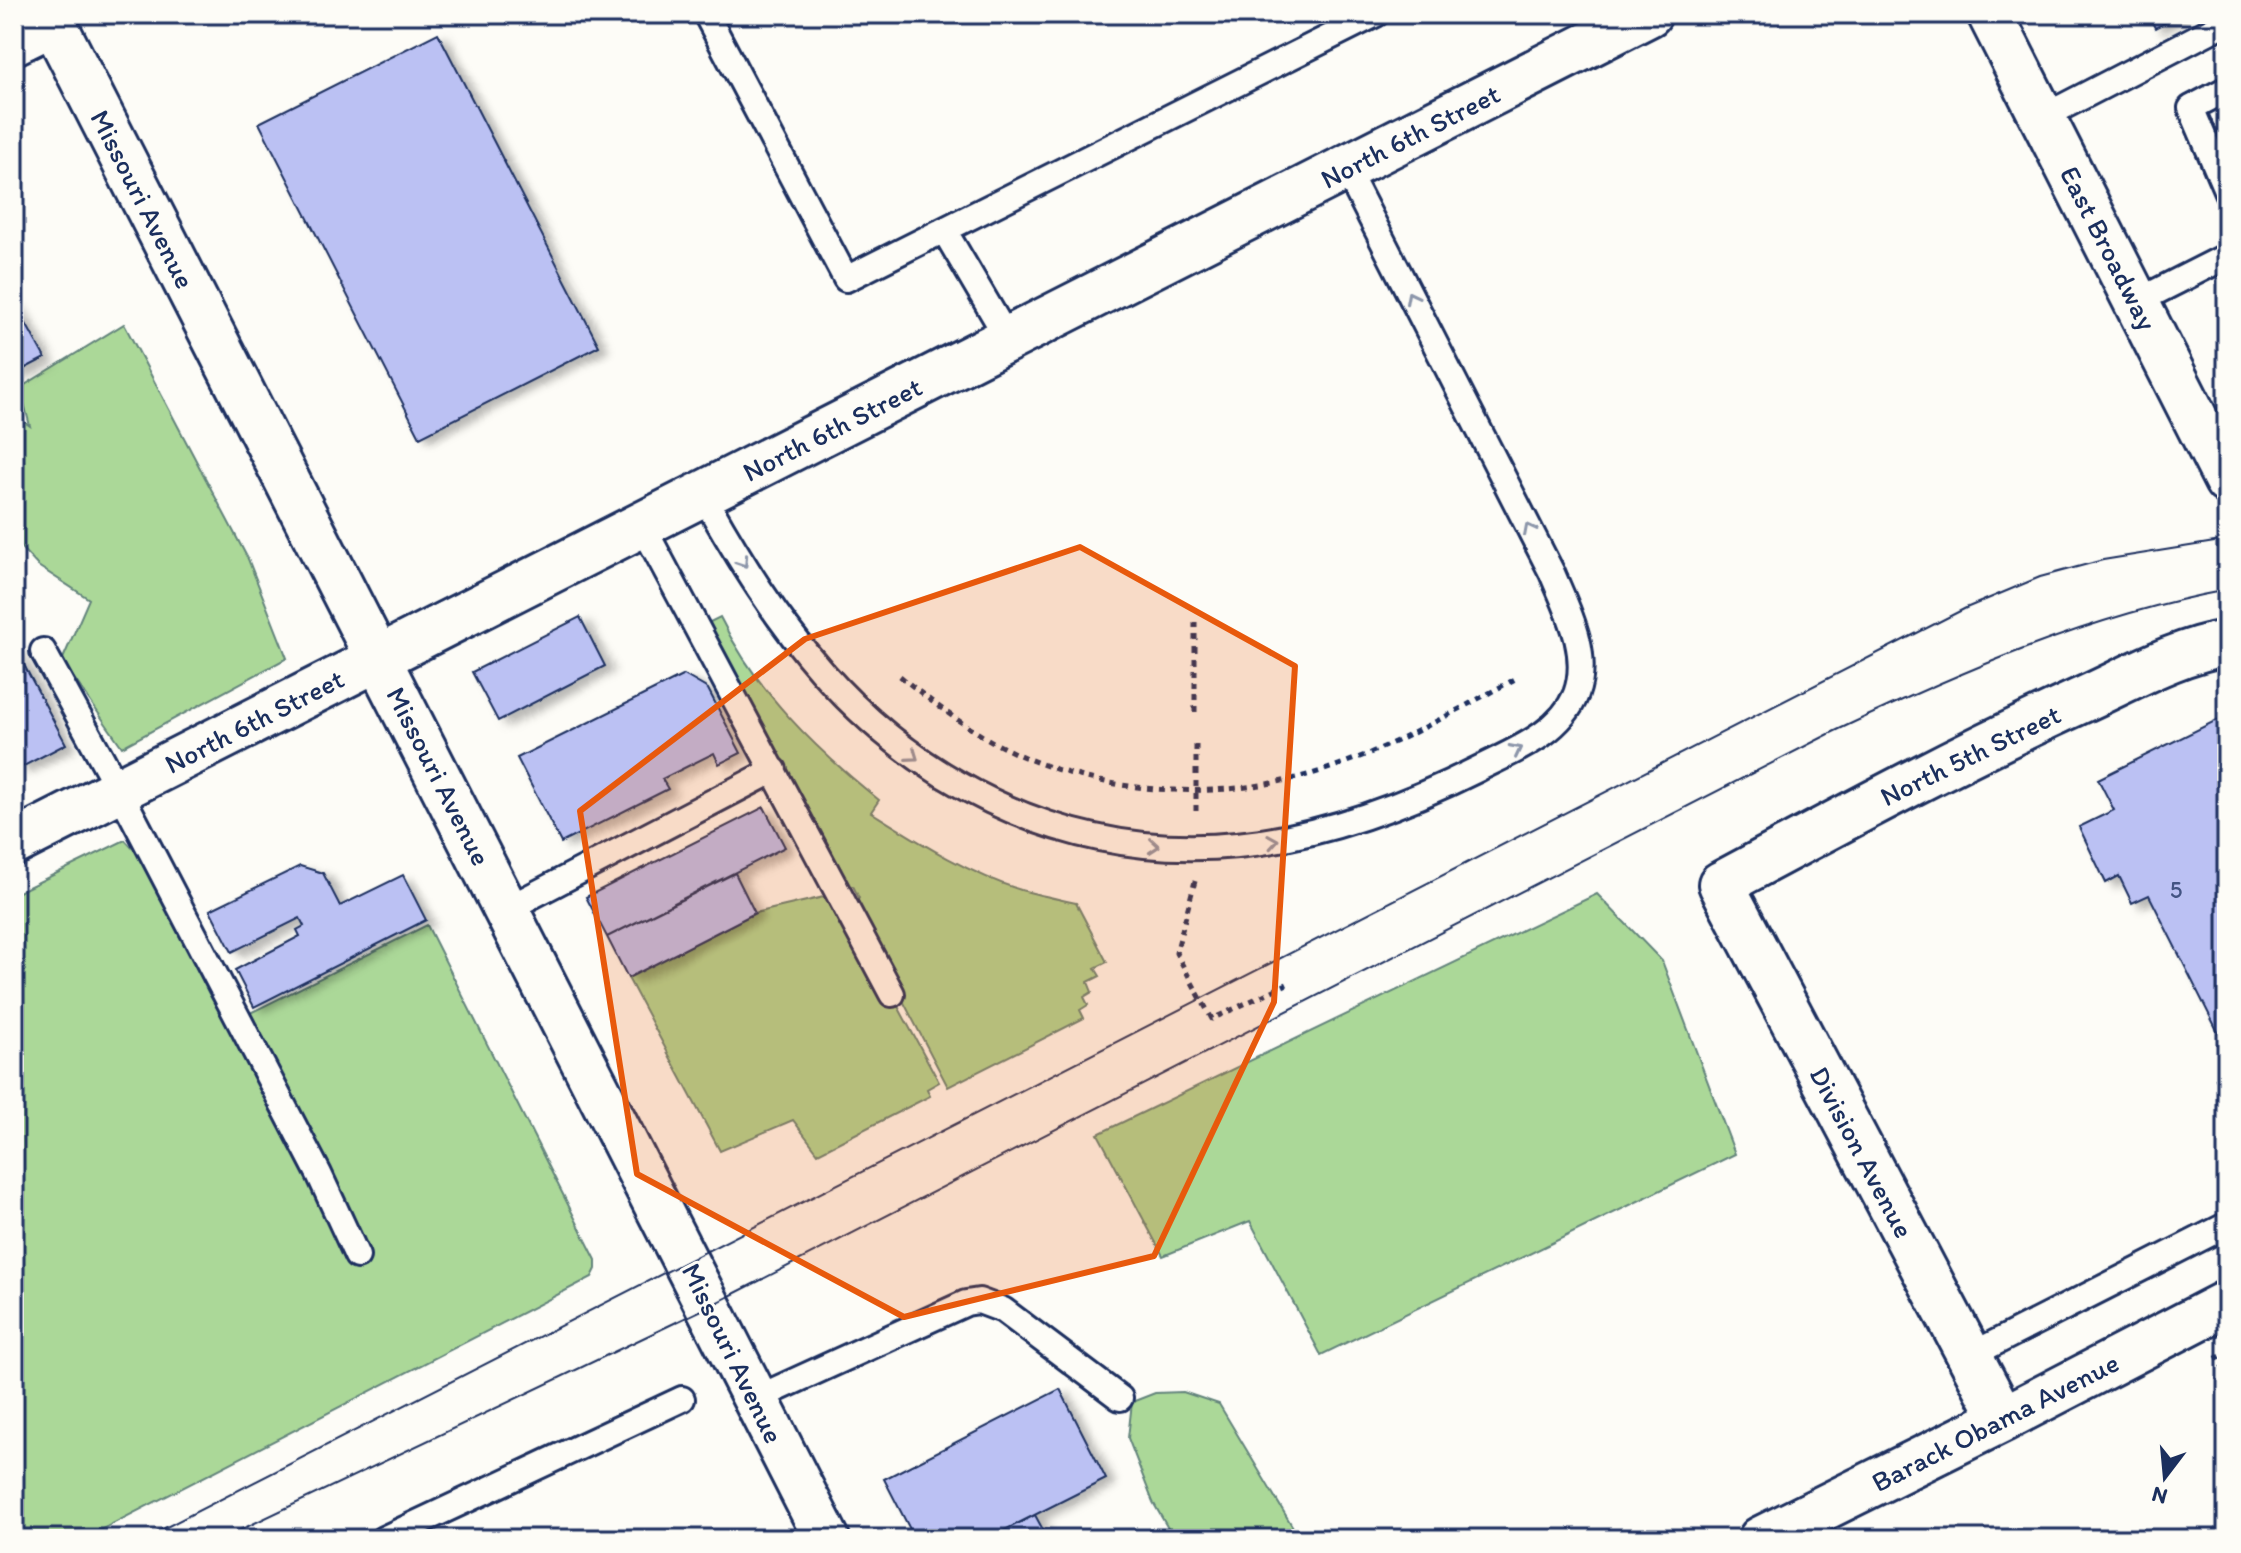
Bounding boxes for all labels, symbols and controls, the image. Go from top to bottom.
street label: North 6th Street [1315,76,1505,196]
street label: Missouri Avenue [83,104,203,294]
street label: East Broadway [2053,160,2165,336]
one-way arrow [1406,290,1421,305]
street label: North 6th Street [737,369,927,489]
one-way arrow [1524,522,1539,537]
one-way arrow [733,553,748,568]
street label: North 6th Street [159,661,349,781]
street label: Missouri Avenue [379,681,499,871]
street label: North 5th Street [1874,697,2066,813]
one-way arrow [1507,744,1522,759]
one-way arrow [904,746,919,760]
one-way arrow [1267,833,1280,850]
one-way arrow [1147,837,1160,854]
house number: 5 [2170,875,2182,904]
street label: Division Avenue [1802,1060,1922,1244]
street label: Missouri Avenue [675,1257,791,1449]
street label: Barack Obama Avenue [1866,1345,2124,1499]
north arrow [2125,1437,2205,1517]
text: N [2149,1481,2170,1511]

